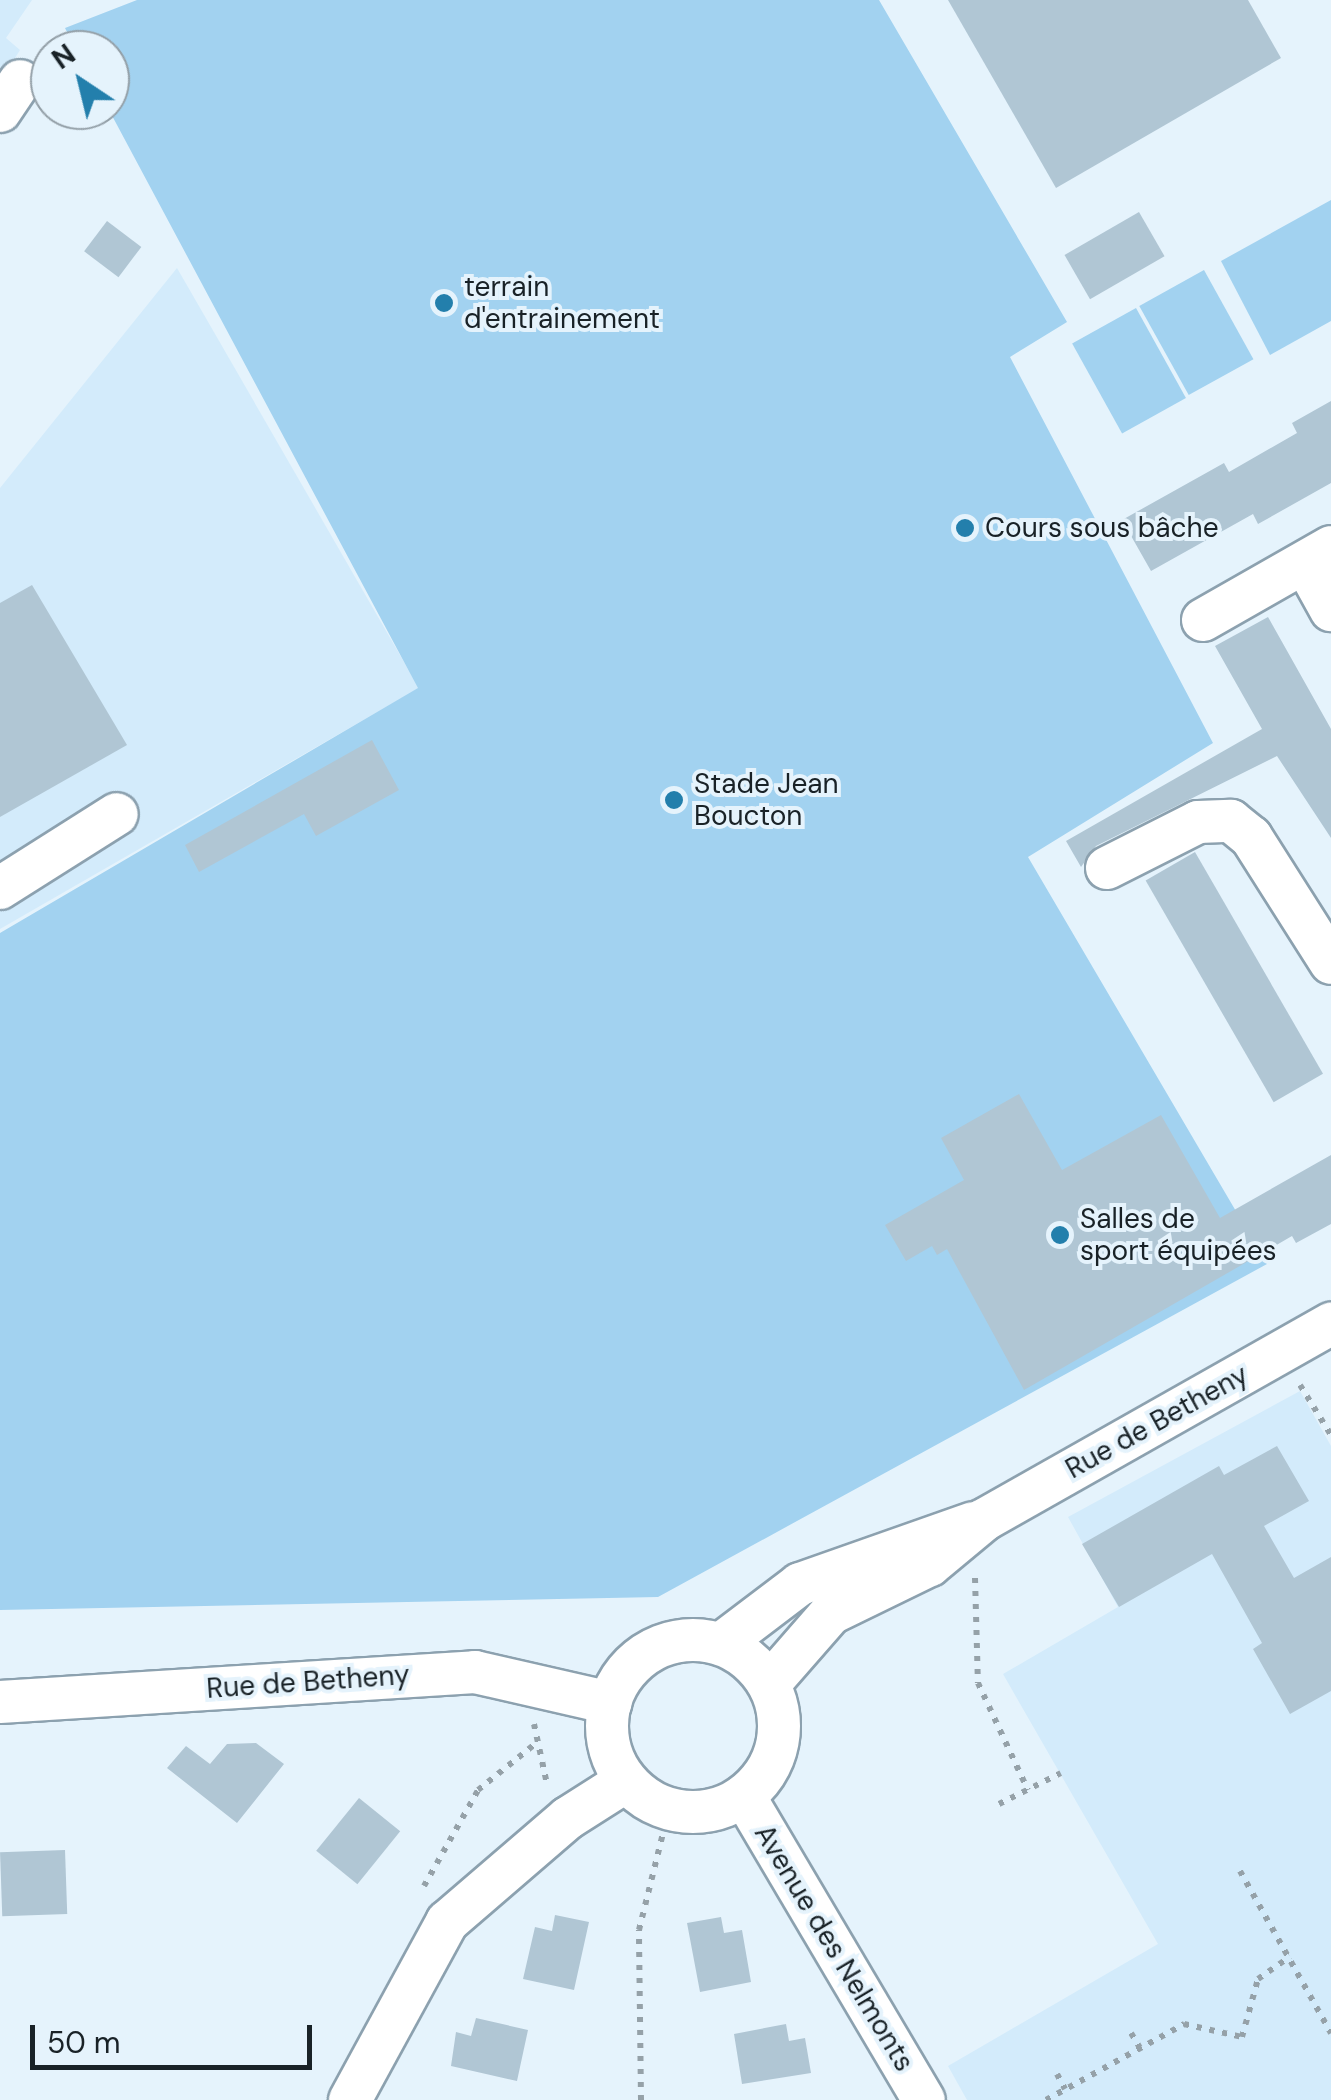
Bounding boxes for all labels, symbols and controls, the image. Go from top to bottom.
north arrow [30,30,130,130]
text: N [45,36,83,78]
place label: terrain d'entrainement [464,270,660,336]
marker: terrain d'entrainement [433,292,455,314]
place label: Cours sous bâche [985,511,1219,545]
marker: Cours sous bâche [954,517,976,539]
place label: Stade Jean Boucton [694,767,839,833]
marker: Stade Jean Boucton [663,789,685,811]
place label: Salles de sport équipées [1080,1202,1277,1268]
marker: Salles de sport équipées [1049,1224,1071,1246]
street label: Rue de Betheny [1060,1358,1254,1486]
street label: Rue de Betheny [205,1658,411,1706]
street label: Avenue des Nelmonts [747,1819,921,2077]
scale bar [35,2005,318,2067]
text: 50 m [47,2023,121,2062]

